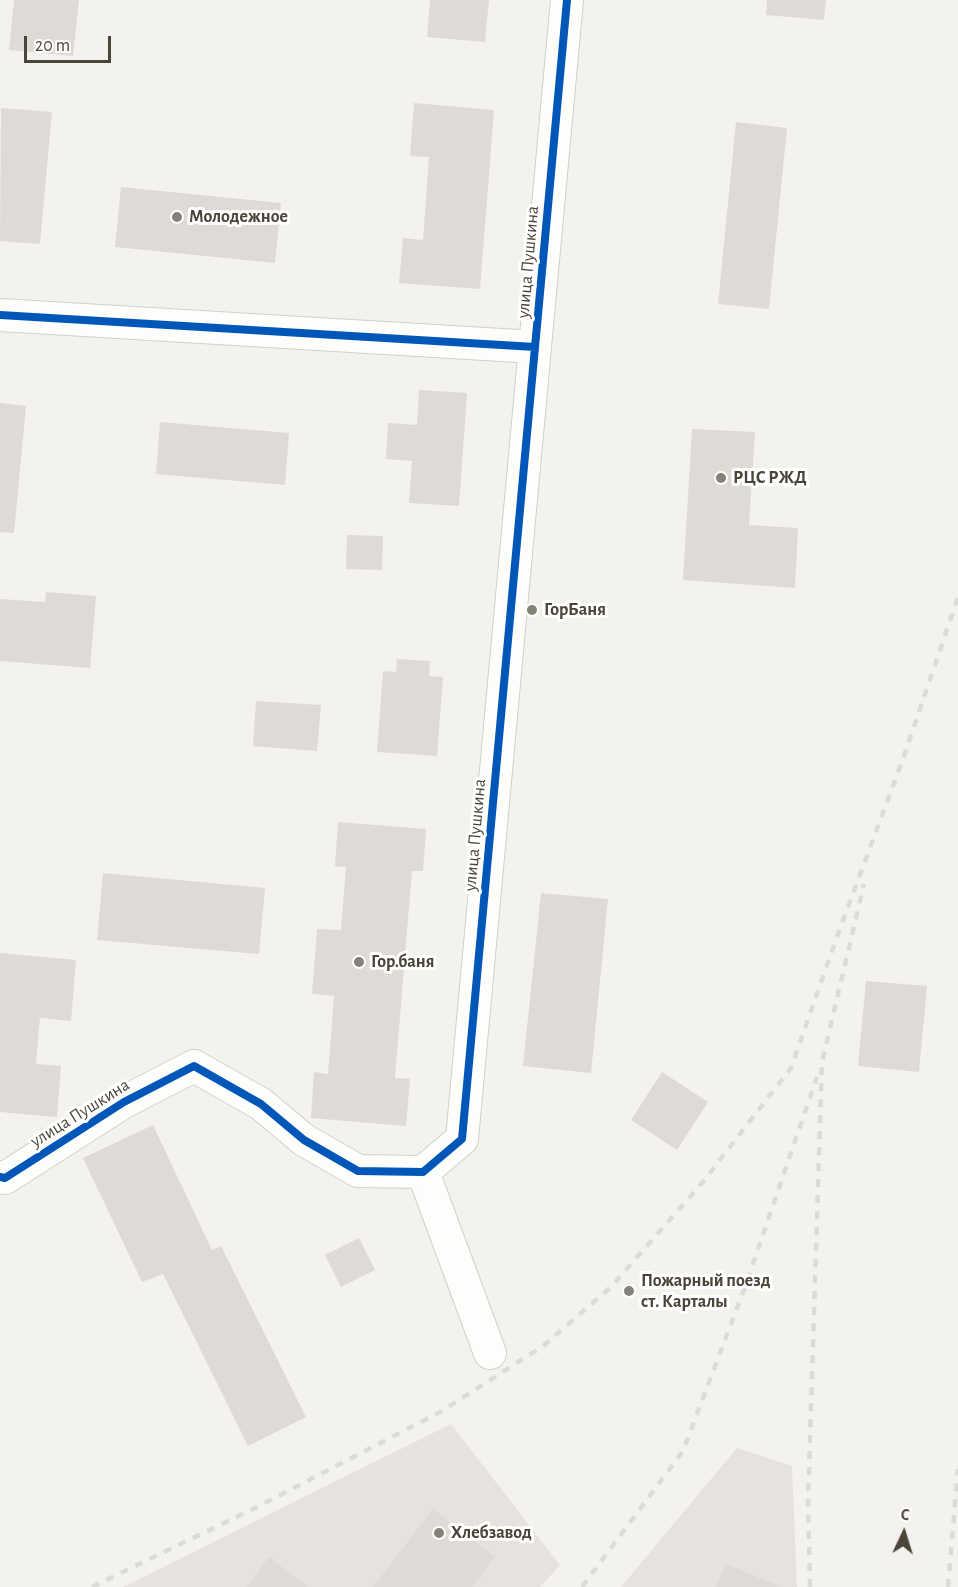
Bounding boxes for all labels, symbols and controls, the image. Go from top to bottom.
scale bar [27,24,114,62]
text: 20 m [35,37,70,55]
street label: улица Пушкина [512,205,544,319]
place label: Молодежное [189,206,288,228]
marker: Молодежное [170,210,184,224]
place label: РЦС РЖД [733,467,807,489]
marker: РЦС РЖД [714,471,728,485]
place label: ГорБаня [544,599,606,621]
marker: ГорБаня [525,603,539,617]
street label: улица Пушкина [459,778,491,892]
place label: Гор.баня [371,951,434,973]
marker: Гор.баня [352,955,366,969]
street label: улица Пушкина [26,1074,134,1152]
place label: Пожарный поезд ст. Карталы [641,1270,770,1312]
marker: Пожарный поезд ст. Карталы [622,1284,636,1298]
north arrow [874,1503,934,1563]
text: С [900,1507,910,1523]
place label: Хлебзавод [451,1522,532,1544]
marker: Хлебзавод [432,1526,446,1540]

